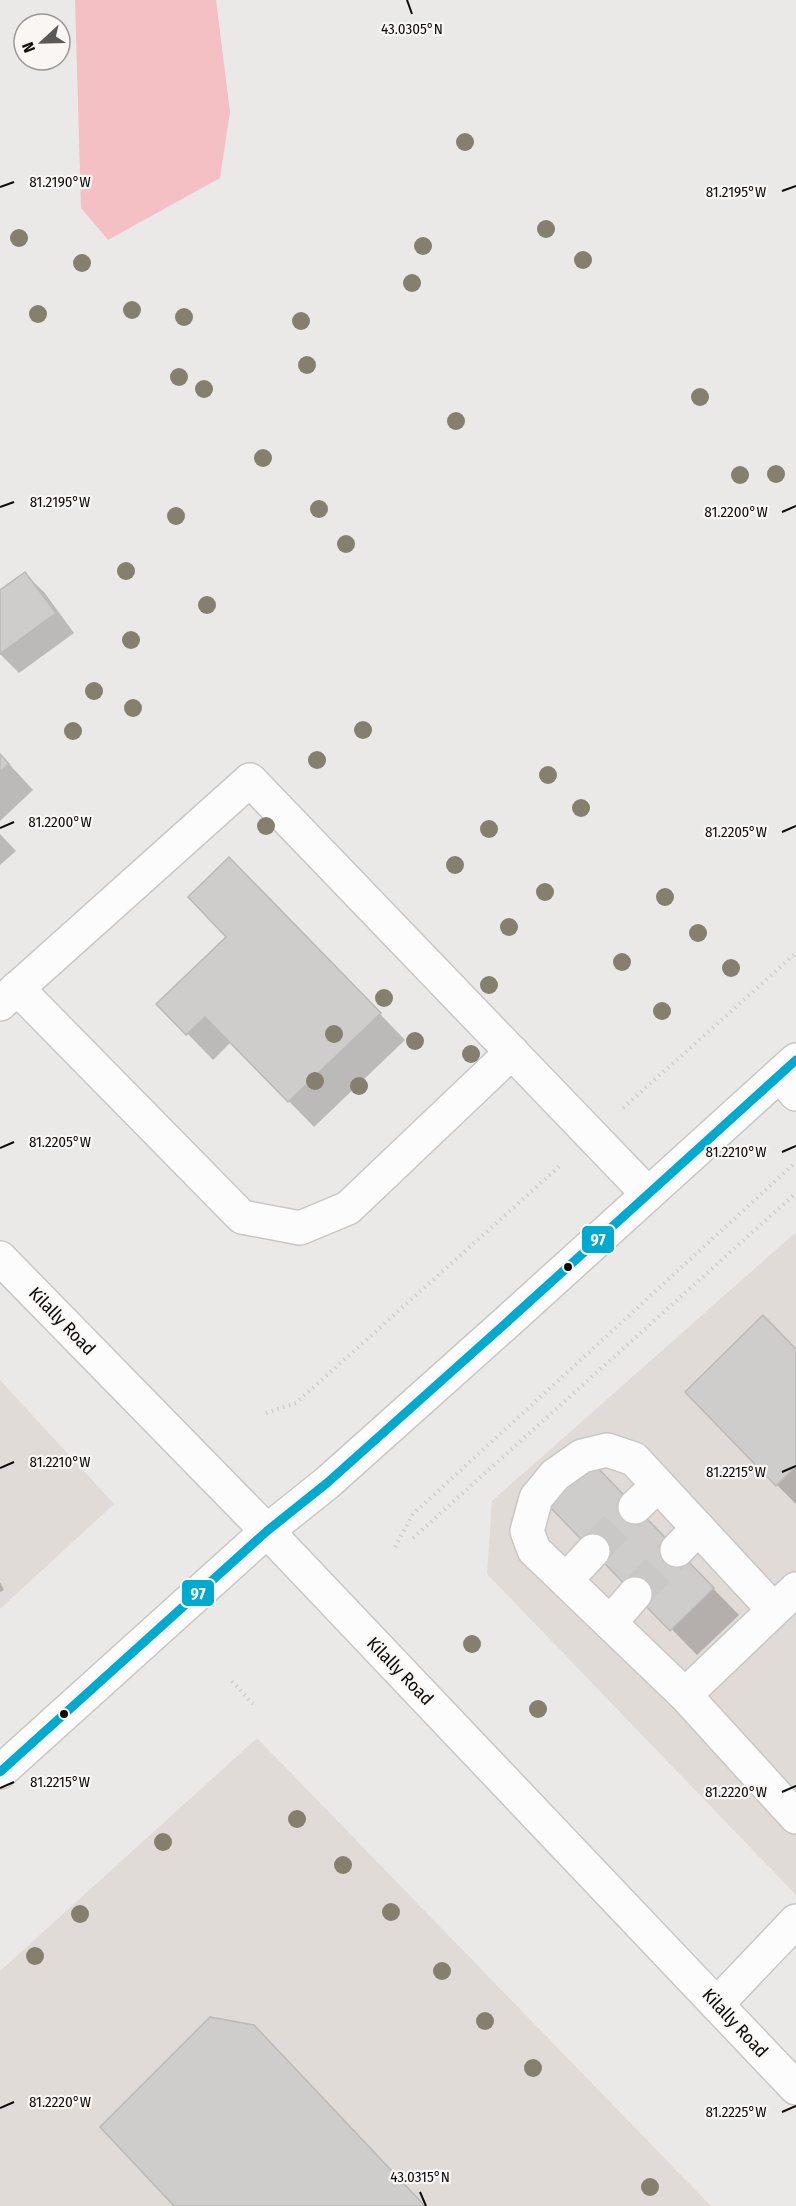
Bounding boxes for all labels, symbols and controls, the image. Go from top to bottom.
north arrow [12,12,72,72]
text: 43.0305°N [381,20,443,38]
text: N [18,39,39,55]
text: 81.2190°W [29,173,91,191]
text: 81.2195°W [706,183,766,201]
text: 81.2195°W [30,493,90,511]
text: 81.2200°W [704,503,768,521]
text: 81.2200°W [28,813,92,831]
text: 81.2205°W [705,823,767,841]
text: 81.2205°W [29,1133,91,1151]
text: 81.2210°W [706,1143,767,1161]
line badge: 97 [581,1225,615,1254]
text: 97 [591,1230,606,1249]
unlabelled marker [562,1261,574,1273]
street label: Kilally Road [24,1282,100,1360]
text: 81.2210°W [30,1453,91,1471]
text: 81.2215°W [706,1463,766,1481]
line badge: 97 [181,1579,215,1607]
text: 97 [191,1584,206,1603]
street label: Kilally Road [362,1632,438,1710]
unlabelled marker [58,1708,70,1720]
text: 81.2215°W [30,1773,90,1791]
text: 81.2220°W [705,1783,767,1801]
street label: Kilally Road [698,1984,772,2062]
text: 81.2220°W [29,2093,91,2111]
text: 81.2225°W [705,2103,767,2121]
text: 43.0315°N [390,2168,450,2186]

